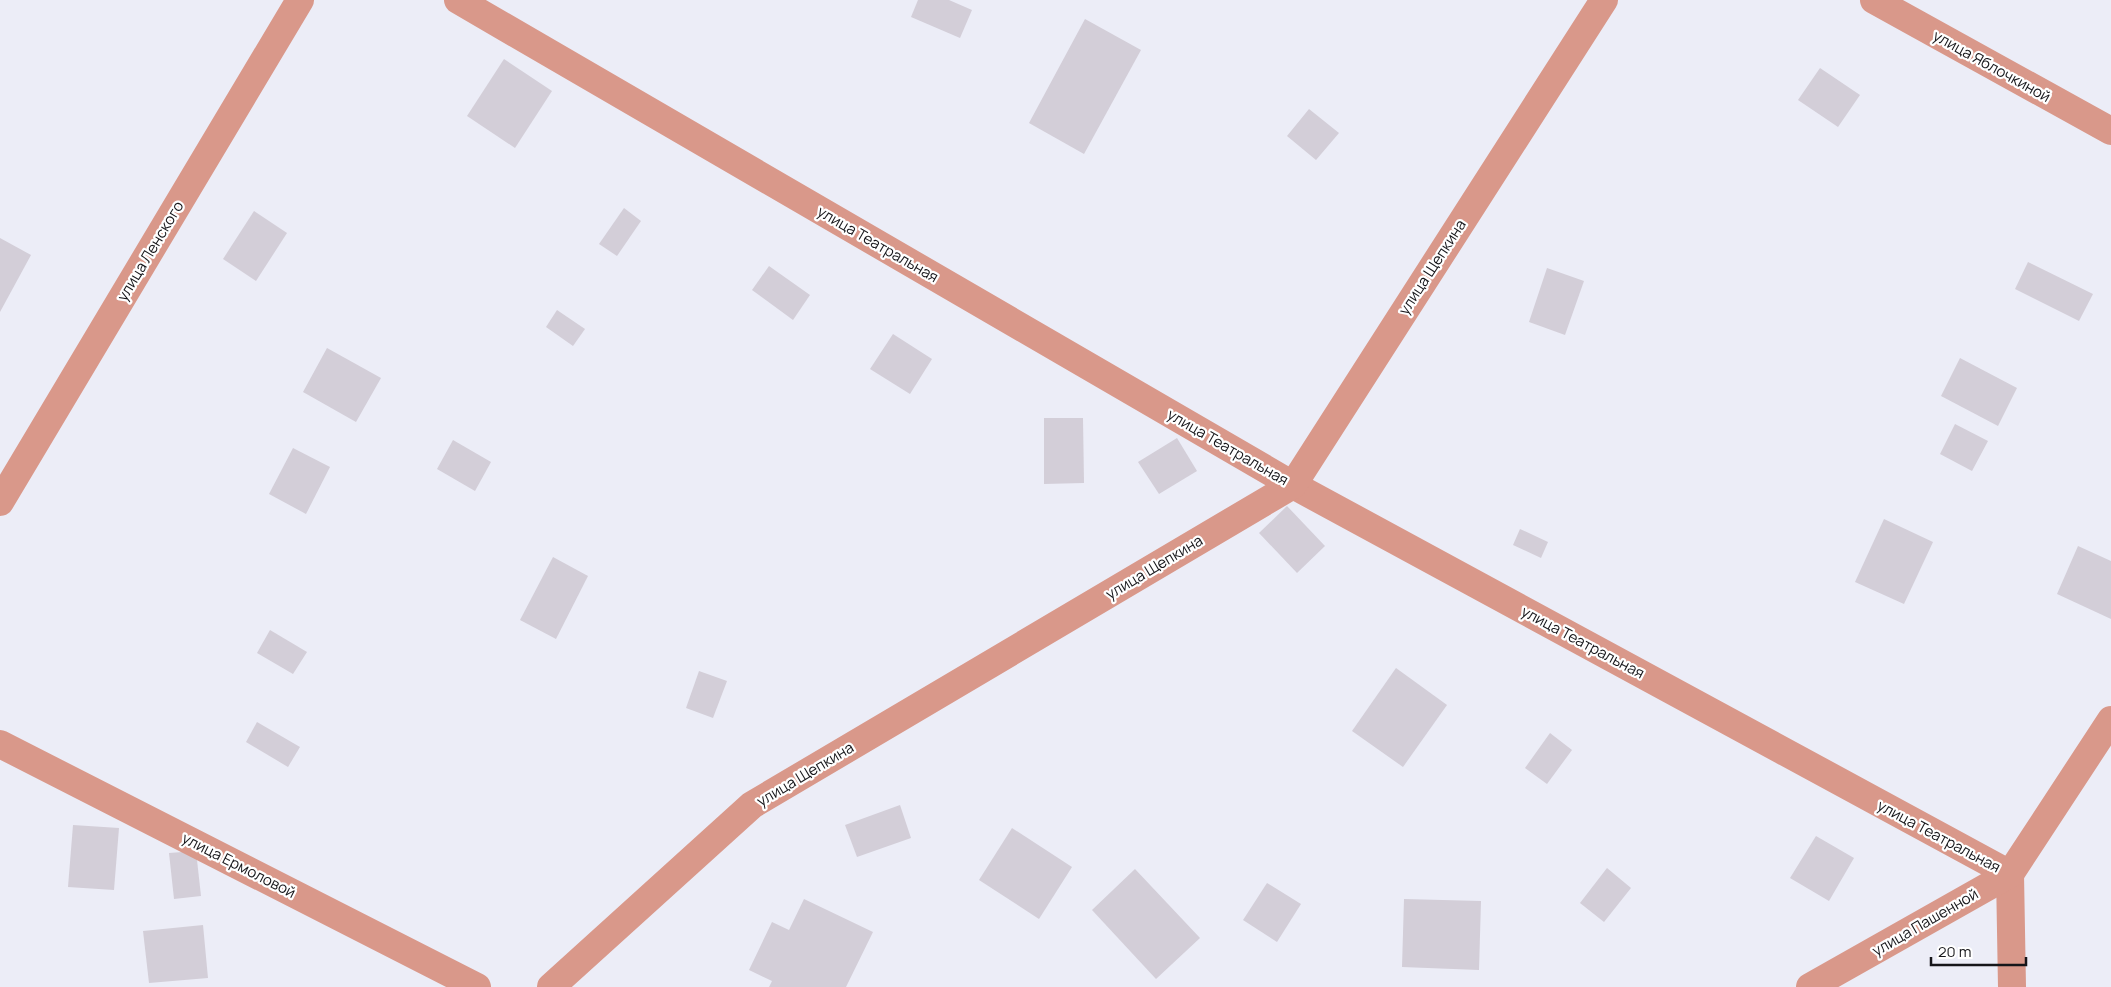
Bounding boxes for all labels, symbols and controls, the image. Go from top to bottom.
street label: улица Яблочкиной [1929,25,2055,107]
street label: улица Ленского [112,197,188,305]
street label: улица Театральная [813,201,943,287]
street label: улица Щепкина [1393,215,1471,319]
street label: улица Театральная [1163,404,1293,490]
street label: улица Щепкина [1102,530,1206,604]
street label: улица Театральная [1518,601,1648,683]
street label: улица Щепкина [753,737,857,811]
street label: улица Театральная [1874,795,2004,877]
street label: улица Ермоловой [179,827,299,903]
street label: улица Пашенной [1868,883,1982,961]
scale bar [1931,934,2026,966]
text: 20 m [1938,941,1971,962]

